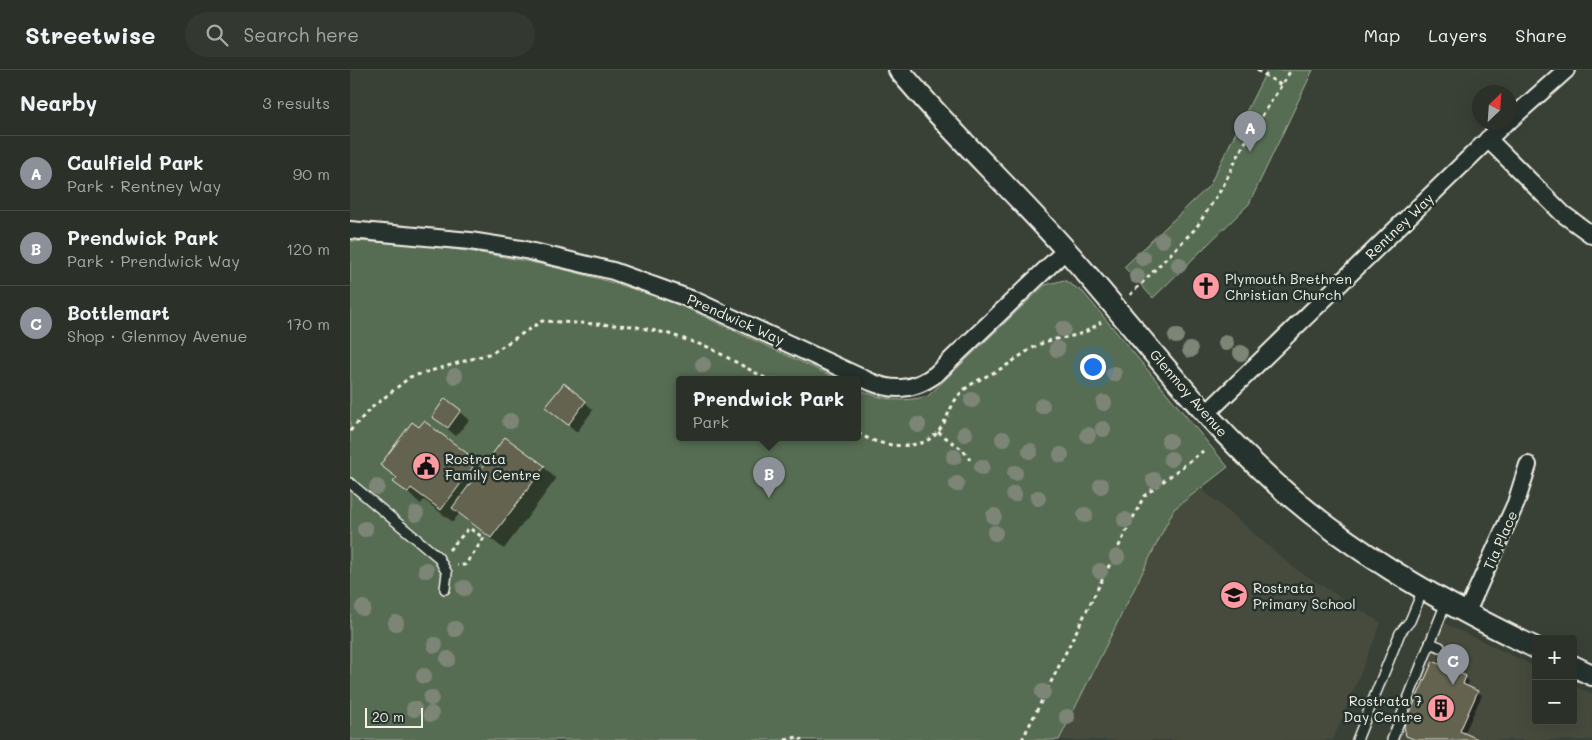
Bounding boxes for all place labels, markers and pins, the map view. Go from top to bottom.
pin: A [1234,111,1266,152]
place label: Plymouth Brethren Christian Church [1225,269,1352,304]
church icon: Plymouth Brethren Christian Church [1191,271,1221,301]
place label: Rostrata Family Centre [445,449,541,484]
public building icon: Rostrata Family Centre [411,451,441,481]
pin: B [753,457,785,498]
place label: Rostrata Primary School [1253,578,1356,613]
school or university icon: Rostrata Primary School [1219,580,1249,610]
pin: C [1437,644,1469,685]
place label: Rostrata 7 Day Centre [1344,691,1422,726]
building icon: Rostrata 7 Day Centre [1426,693,1456,723]

